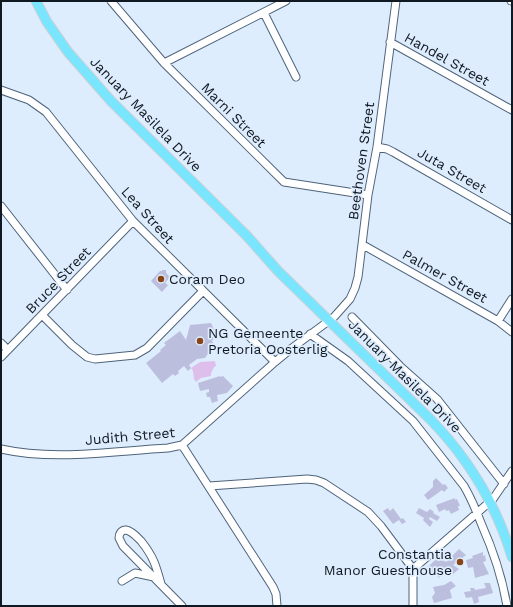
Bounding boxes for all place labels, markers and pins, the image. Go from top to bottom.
place label: Coram Deo [169,271,245,287]
marker: Coram Deo [156,274,166,284]
place label: NG Gemeente Pretoria Oosterlig [208,325,328,357]
marker: NG Gemeente Pretoria Oosterlig [195,336,205,346]
place label: Constantia Manor Guesthouse [324,546,452,578]
marker: Constantia Manor Guesthouse [455,557,465,567]

